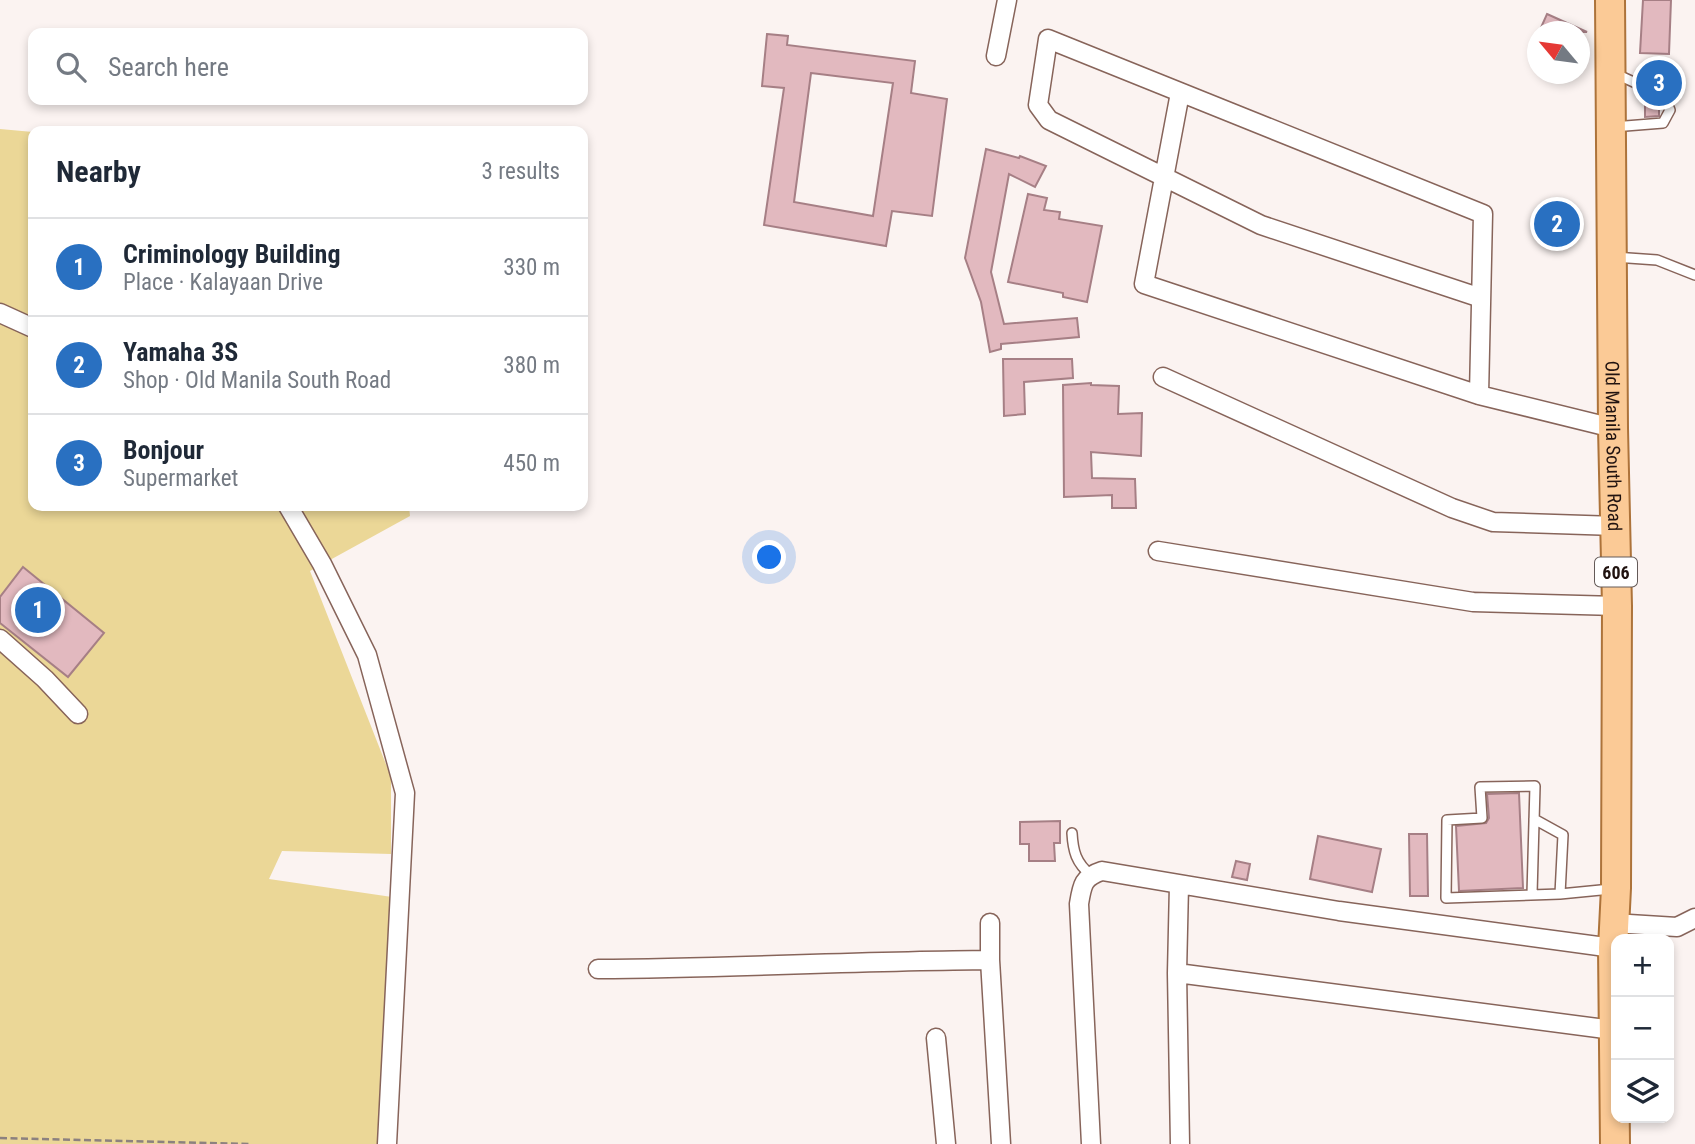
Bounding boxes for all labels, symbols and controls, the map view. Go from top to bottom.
north arrow [1527,21,1590,84]
search box [28,28,588,105]
icon: search [52,48,90,86]
text: Search here [108,52,229,82]
pin: 3 [1636,57,1682,109]
text: Nearby [56,154,141,189]
text: 3 results [482,158,560,185]
pin: 2 [1534,198,1580,250]
text: Criminology Building [123,239,340,269]
text: 1 [73,254,85,281]
text: 330 m [503,254,560,281]
text: Place · Kalayaan Drive [123,269,323,296]
text: Yamaha 3S [123,337,238,367]
text: 2 [73,352,85,379]
text: 380 m [503,352,560,379]
street label: Old Manila South Road [1601,361,1627,531]
text: Shop · Old Manila South Road [123,367,391,394]
text: Bonjour [123,435,204,465]
text: 3 [73,450,85,477]
text: 450 m [503,450,560,477]
text: Supermarket [123,465,238,492]
your location [752,540,786,574]
road number: 606 [1595,558,1637,586]
pin: 1 [15,584,61,636]
map controls [1611,934,1674,1123]
button: + [1611,934,1674,997]
button: − [1611,997,1674,1060]
button: layers [1611,1060,1674,1123]

